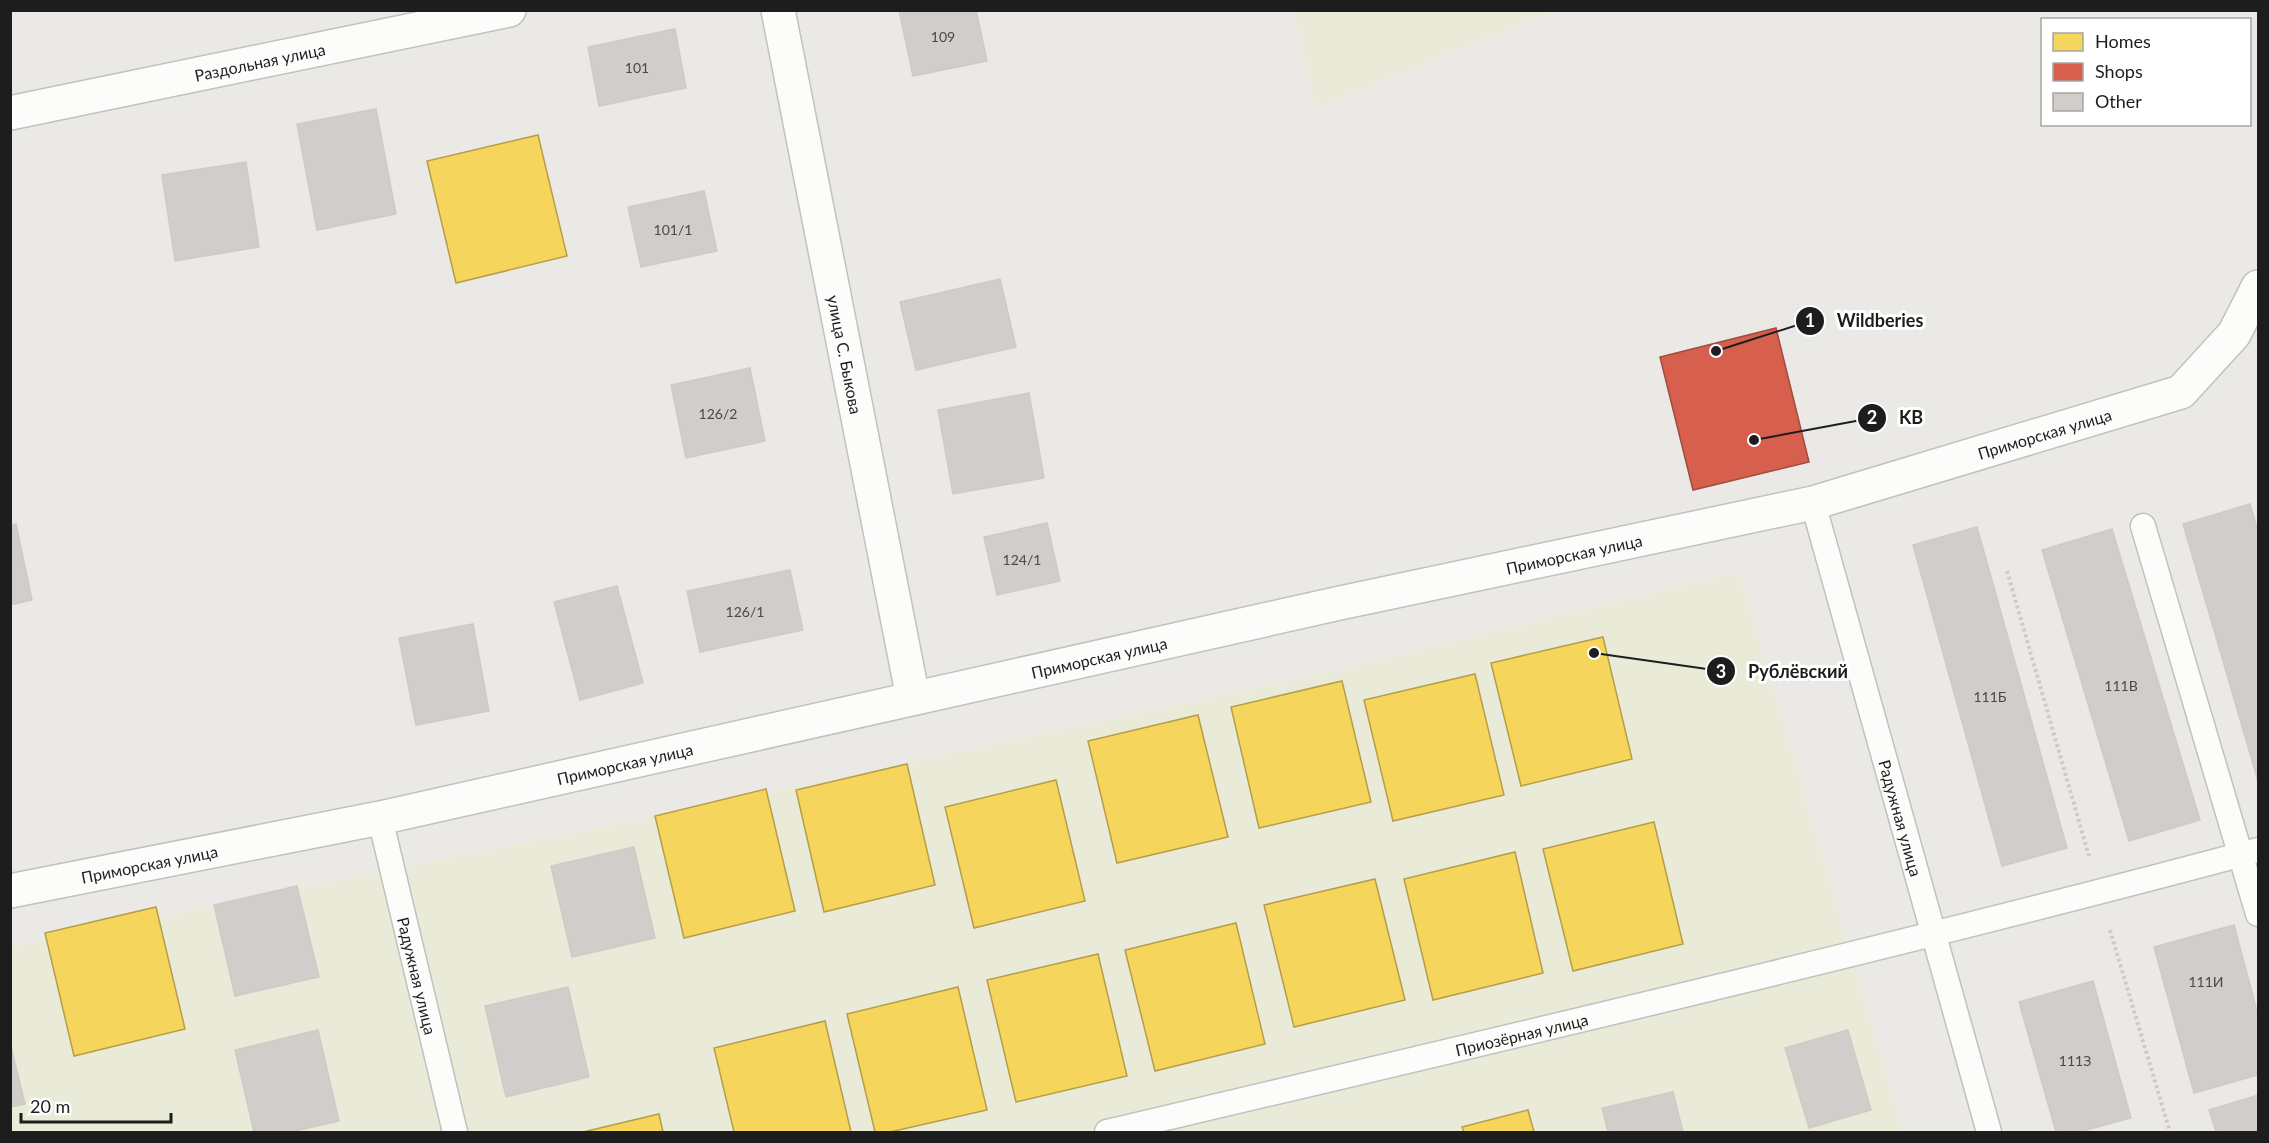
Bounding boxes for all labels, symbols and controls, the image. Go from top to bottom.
legend [2041,18,2251,126]
house number: 109 [931,28,955,45]
text: Homes [2095,30,2151,52]
street label: Раздольная улица [193,39,327,84]
house number: 101 [625,59,649,76]
text: Shops [2095,60,2143,82]
text: Other [2095,90,2142,112]
house number: 101/1 [654,221,692,238]
street label: улица С. Быкова [825,293,867,415]
callout: Wildberies [1795,303,1935,339]
text: 1 [1805,309,1815,331]
text: Wildberies [1837,309,1923,331]
callout: KB [1857,400,1935,436]
street label: Приморская улица [1975,404,2114,462]
house number: 126/2 [699,405,737,422]
text: 2 [1867,406,1877,428]
text: KB [1899,406,1923,428]
street label: Приморская улица [1504,530,1644,577]
house number: 124/1 [1003,551,1041,568]
house number: 126/1 [726,603,764,620]
street label: Приморская улица [1029,633,1169,681]
callout: Рублёвский [1706,653,1860,689]
text: 3 [1716,660,1726,682]
text: Рублёвский [1748,660,1848,682]
house number: 111В [2104,677,2138,694]
house number: 111Б [1973,688,2007,705]
street label: Приморская улица [555,739,695,788]
street label: Радужная улица [1876,757,1926,878]
street label: Приморская улица [79,841,219,886]
street label: Радужная улица [394,915,441,1036]
house number: 111И [2188,973,2224,990]
street label: Приозёрная улица [1453,1009,1590,1059]
house number: 111З [2059,1052,2091,1069]
scale bar [21,1086,171,1124]
text: 20 m [30,1095,70,1117]

